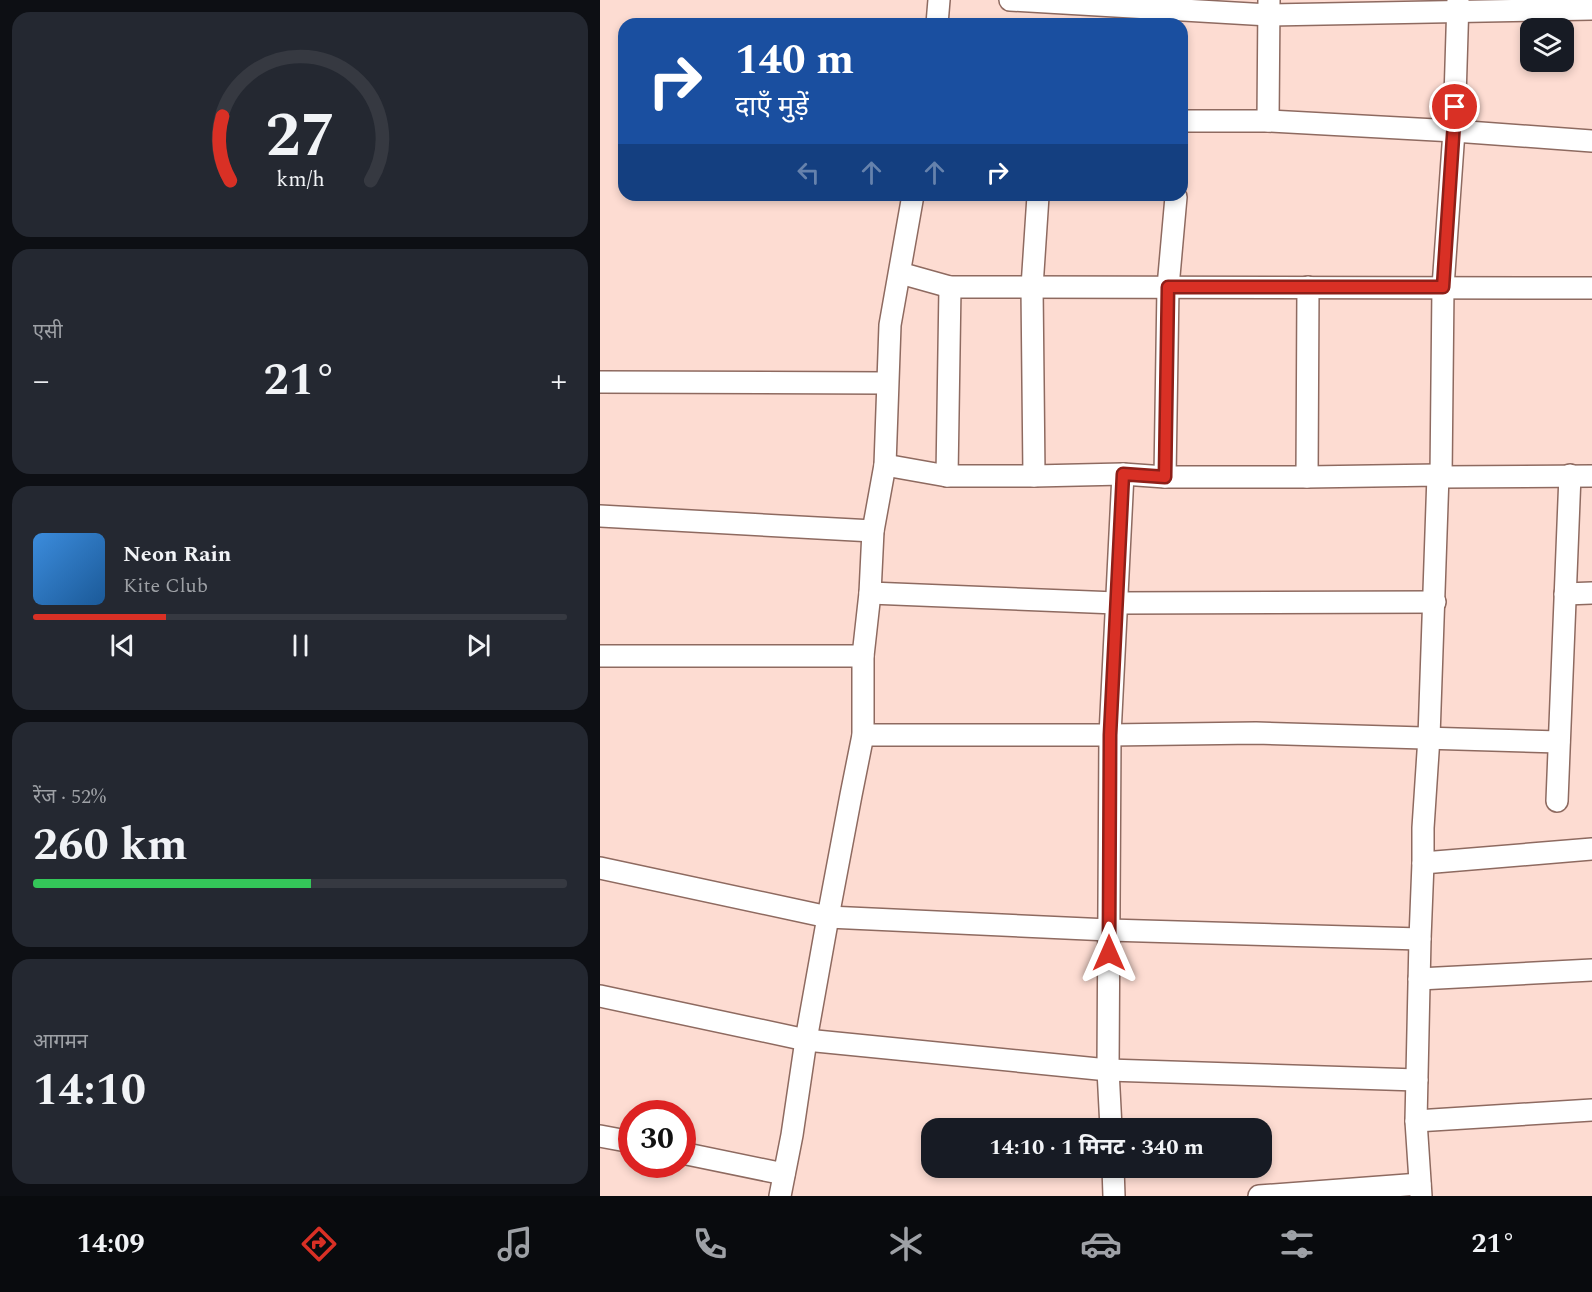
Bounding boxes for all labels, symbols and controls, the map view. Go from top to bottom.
map controls [1520,18,1574,72]
button: layers [1520,18,1574,72]
text: 140 m [735,29,854,92]
icon: right [636,42,714,120]
pin [1429,81,1480,132]
text: दाएँ मुड़ें [735,86,809,128]
text: 27 [265,90,335,185]
icon: arrive [1438,90,1471,123]
icon: left [792,156,825,189]
icon: ahead [855,156,888,189]
icon: ahead [918,156,951,189]
icon: right [981,156,1014,189]
text: km/h [276,164,324,197]
text: एसी [33,317,63,347]
text: 21° [264,346,337,415]
text: − [33,356,50,406]
text: + [551,356,567,406]
text: Neon Rain [123,538,231,571]
text: Kite Club [123,571,208,601]
icon: previous [106,629,139,662]
icon: pause [284,629,317,662]
icon: next [462,629,495,662]
text: रेंज · 52% [33,782,106,812]
text: 260 km [33,811,188,880]
position arrow [1077,921,1141,985]
text: आगमन [33,1027,88,1057]
text: 14:10 [33,1056,146,1125]
speed limit sign: 30 [618,1100,696,1178]
text: 14:10 · 1 मिनट · 340 m [989,1131,1204,1164]
text: 14:09 [77,1223,145,1265]
icon: directions [298,1223,340,1265]
icon: music [494,1223,536,1265]
icon: phone [689,1223,731,1265]
icon: climate [885,1223,927,1265]
icon: car [1080,1223,1122,1265]
icon: filters [1276,1223,1318,1265]
text: 21° [1471,1223,1515,1265]

